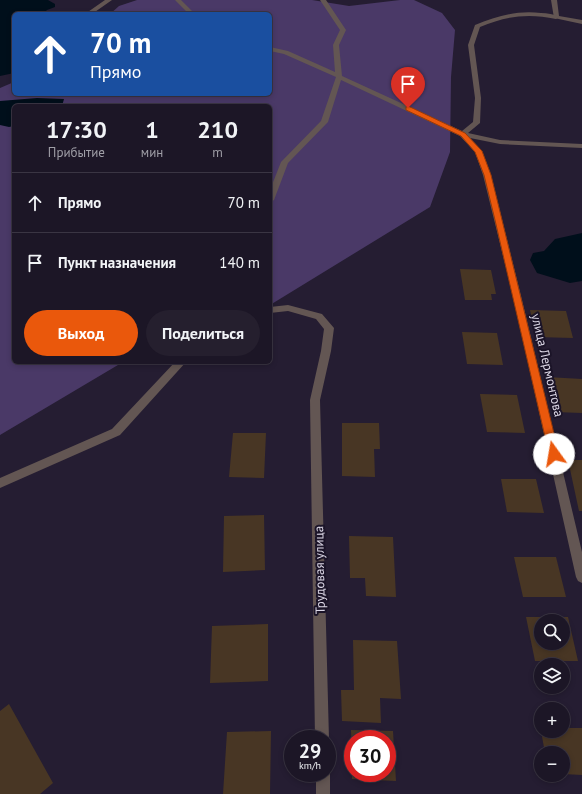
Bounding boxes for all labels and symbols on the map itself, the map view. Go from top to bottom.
pin [391,67,425,108]
street label: улица Лермонтова [527,312,568,418]
position arrow [533,433,575,475]
street label: Трудовая улица [310,526,329,614]
speed limit sign: 30 [344,730,396,782]

